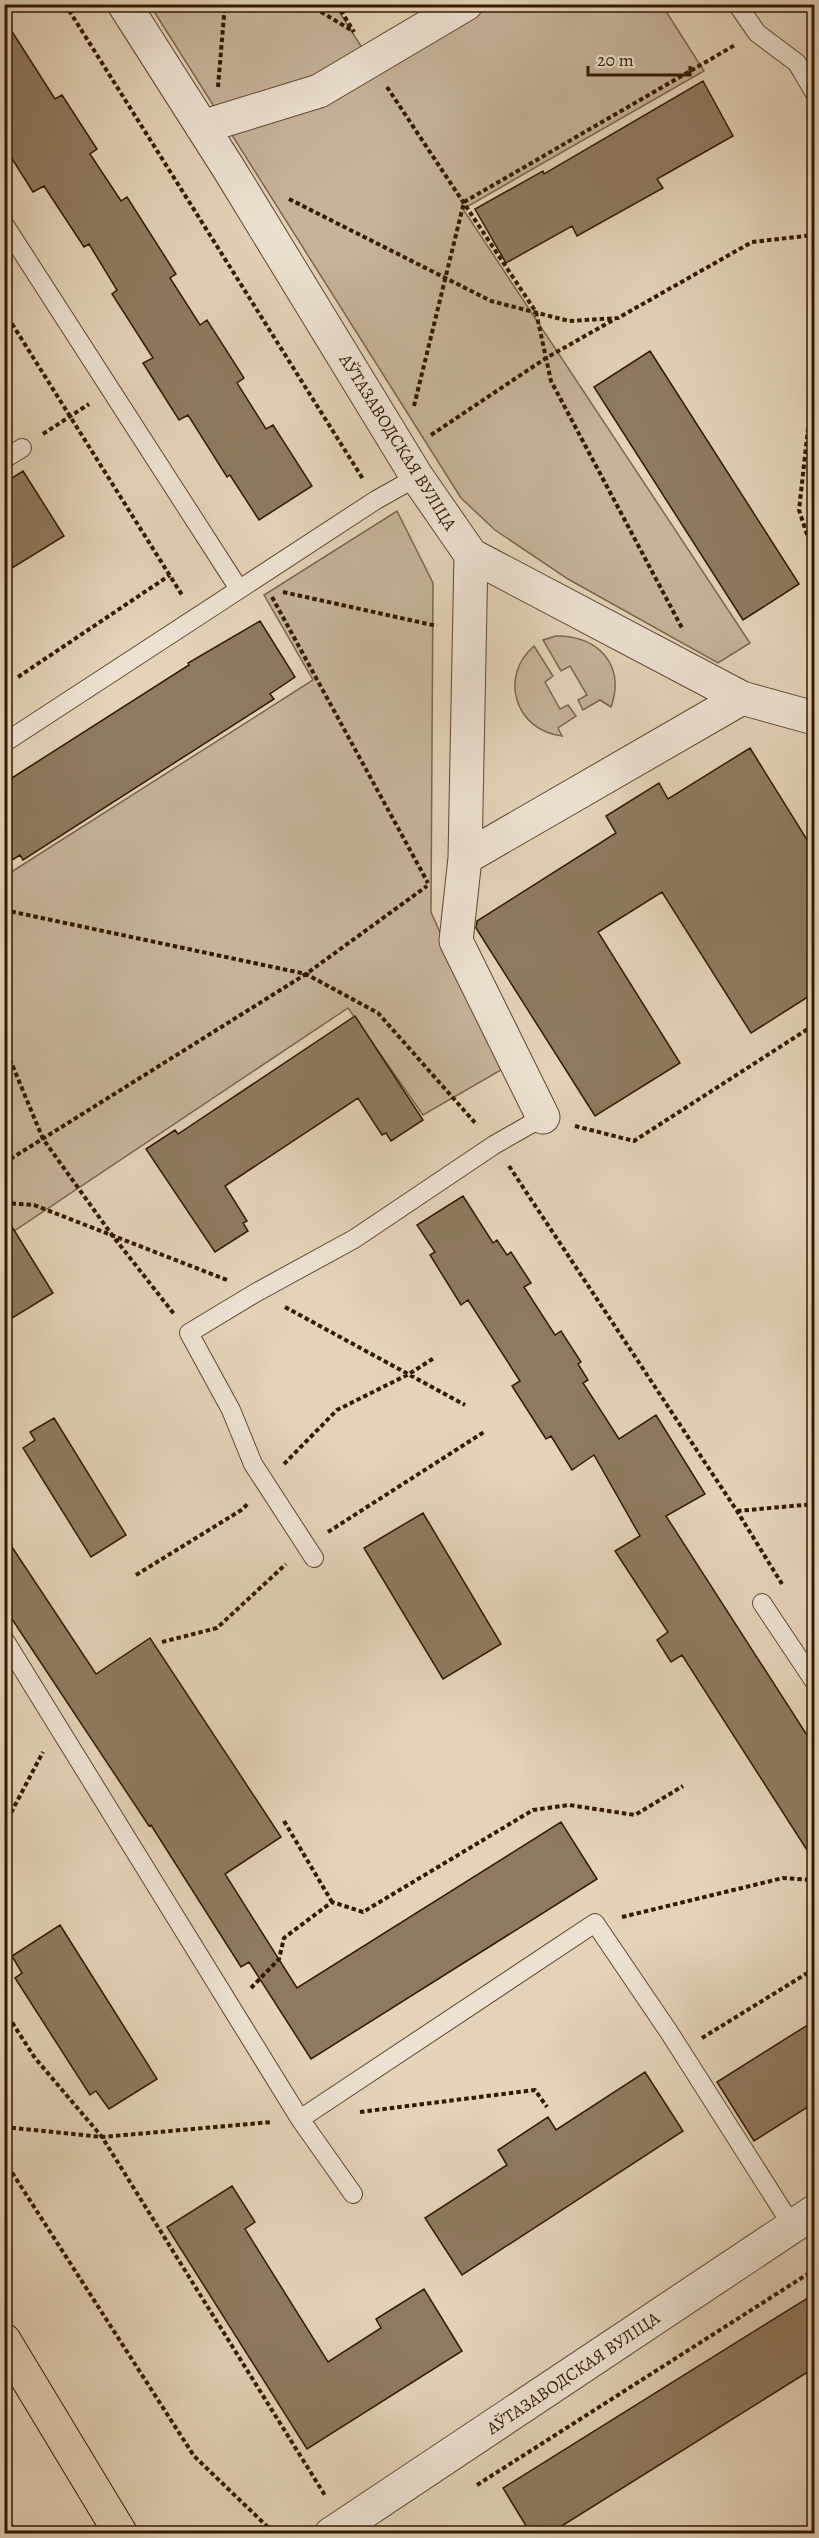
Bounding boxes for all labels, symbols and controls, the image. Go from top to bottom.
scale bar [588,39,690,77]
text: 20 m [597,48,634,72]
street label: АЎТАЗАВОДСКАЯ ВУЛІЦА [333,348,462,535]
street label: АЎТАЗАВОДСКАЯ ВУЛІЦА [481,2306,665,2441]

